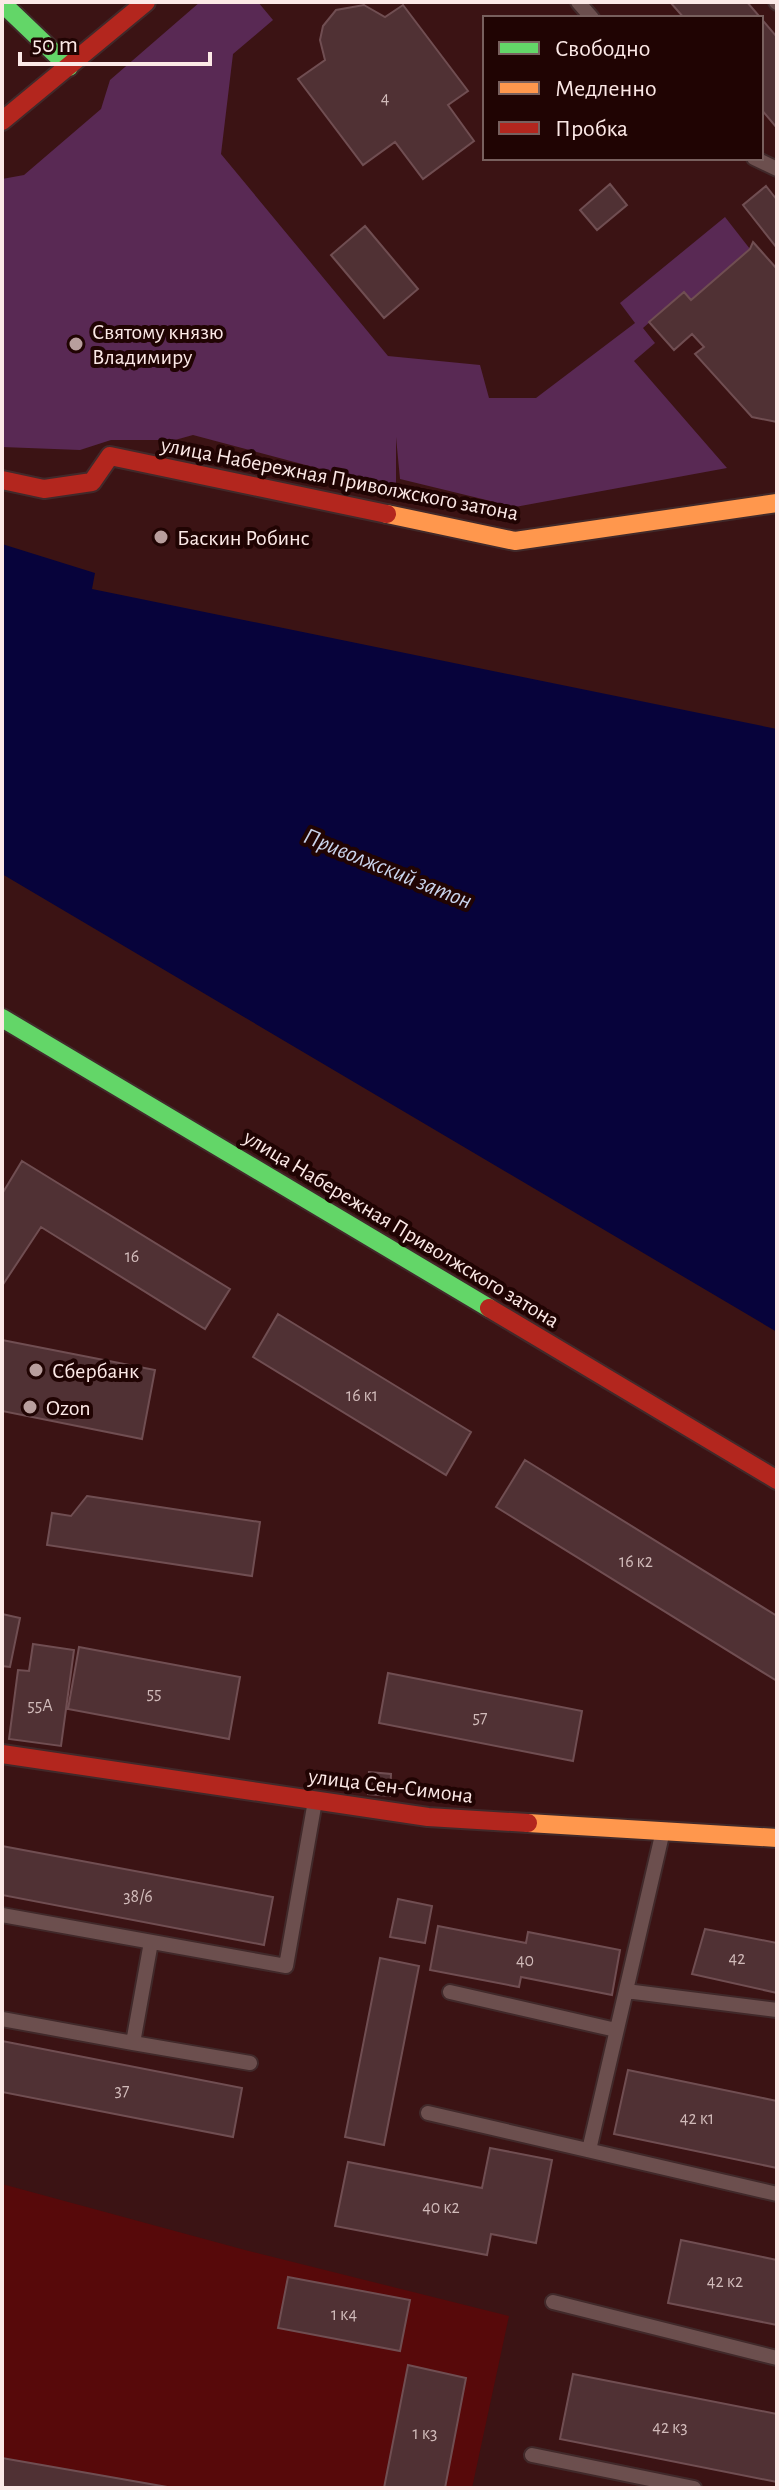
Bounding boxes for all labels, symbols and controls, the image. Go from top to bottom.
scale bar [20,16,210,66]
legend [483,16,763,160]
text: 50 m [32,33,78,57]
text: Свободно [555,37,650,61]
text: Медленно [555,77,657,101]
house number: 4 [381,90,390,108]
text: Пробка [555,117,628,141]
place label: Святому князю Владимиру [92,321,224,368]
marker: Святому князю Владимиру [67,335,85,353]
street label: улица Набережная Приволжского затона [158,433,520,524]
place label: Баскин Робинс [177,527,310,549]
marker: Баскин Робинс [152,528,170,546]
water label: Приволжский затон [300,824,475,914]
street label: улица Набережная Приволжского затона [239,1125,563,1332]
house number: 16 [125,1248,139,1266]
place label: Сбербанк [52,1360,139,1382]
marker: Сбербанк [27,1361,45,1379]
house number: 16 к1 [346,1387,378,1405]
place label: Ozon [46,1397,91,1419]
marker: Ozon [21,1398,39,1416]
house number: 16 к2 [619,1553,653,1571]
house number: 55 [146,1685,162,1703]
house number: 55А [27,1697,53,1715]
house number: 57 [472,1709,488,1727]
street label: улица Сен-Симона [306,1765,474,1807]
house number: 38/6 [123,1888,153,1906]
house number: 42 [729,1950,745,1968]
house number: 40 [516,1952,534,1970]
house number: 37 [115,2082,129,2100]
house number: 42 к1 [680,2110,714,2128]
house number: 40 к2 [422,2199,460,2217]
house number: 42 к2 [707,2273,743,2291]
house number: 1 к4 [331,2306,357,2324]
house number: 42 к3 [652,2419,688,2437]
house number: 1 к3 [413,2425,437,2443]

